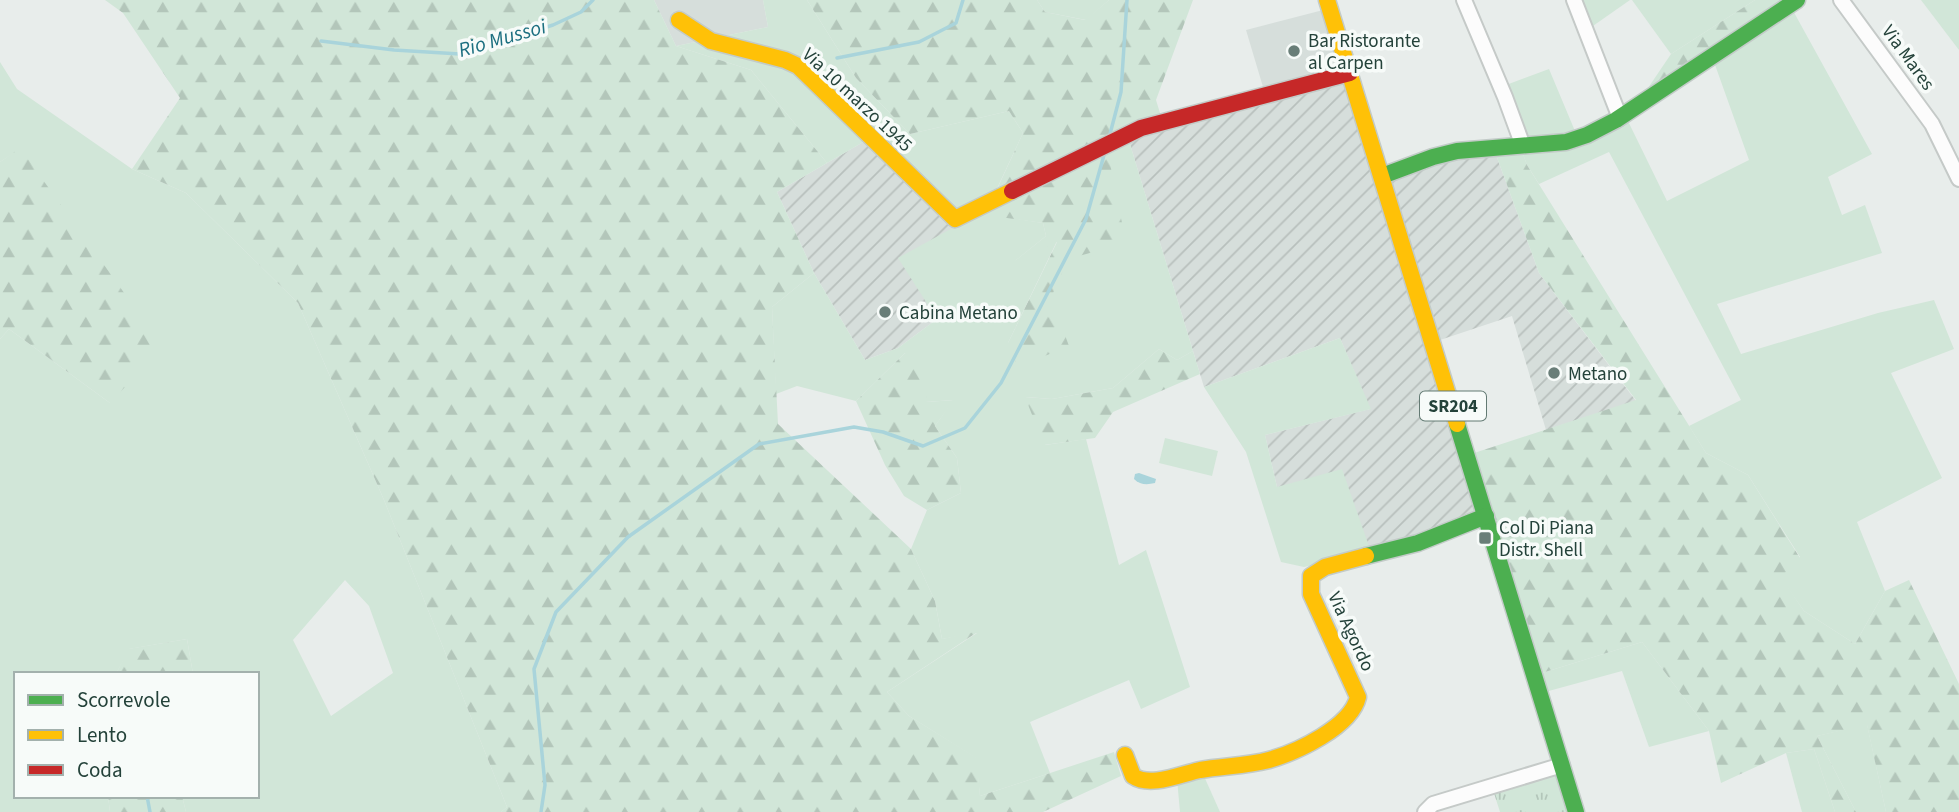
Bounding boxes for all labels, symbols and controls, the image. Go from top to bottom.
water label: Rio Mussoi [455,11,550,65]
street label: Via Mares [1875,20,1941,96]
place label: Bar Ristorante al Carpen [1308,28,1420,77]
street label: Via 10 marzo 1945 [796,42,918,158]
marker: Bar Ristorante al Carpen [1286,43,1302,59]
place label: Cabina Metano [899,300,1018,327]
marker: Cabina Metano [877,304,893,320]
place label: Metano [1568,361,1627,388]
marker: Metano [1546,365,1562,381]
road number: SR204 [1420,392,1486,420]
place label: Col Di Piana Distr. Shell [1499,515,1594,564]
marker: Col Di Piana Distr. Shell [1477,530,1493,546]
street label: Via Agordo [1320,587,1381,676]
legend [14,672,259,798]
text: Scorrevole [77,685,171,715]
text: Lento [77,720,127,750]
text: Coda [77,755,123,785]

